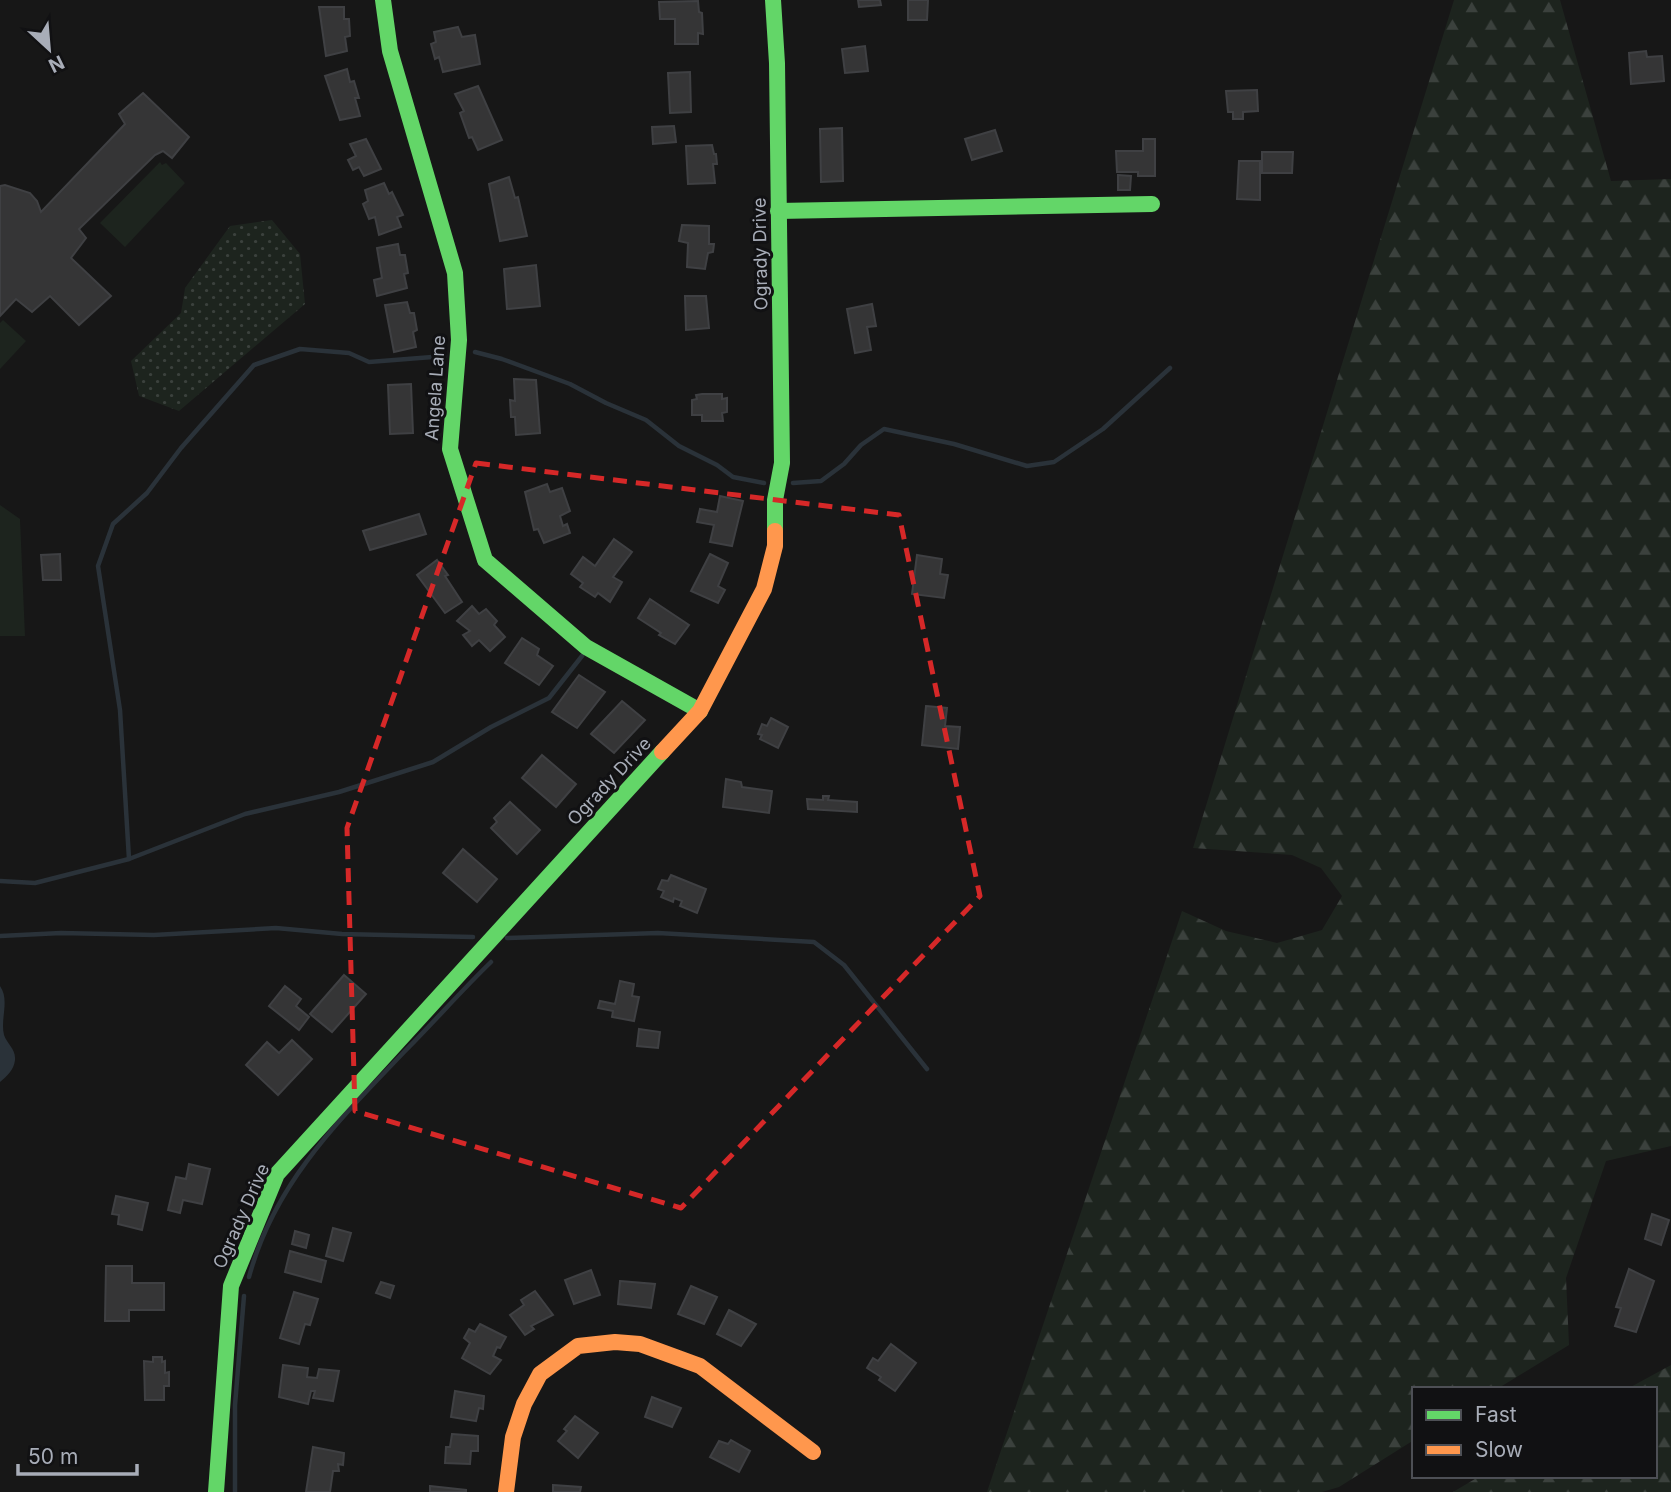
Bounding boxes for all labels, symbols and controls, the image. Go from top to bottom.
north arrow [14,14,84,84]
text: N [45,50,68,77]
street label: Ogrady Drive [749,198,771,310]
street label: Angela Lane [421,335,449,441]
street label: Ogrady Drive [563,733,655,829]
street label: Ogrady Drive [209,1160,273,1272]
legend [1412,1387,1657,1478]
text: Fast [1475,1402,1517,1427]
scale bar [18,1432,136,1476]
text: Slow [1475,1437,1523,1462]
text: 50 m [28,1444,78,1469]

